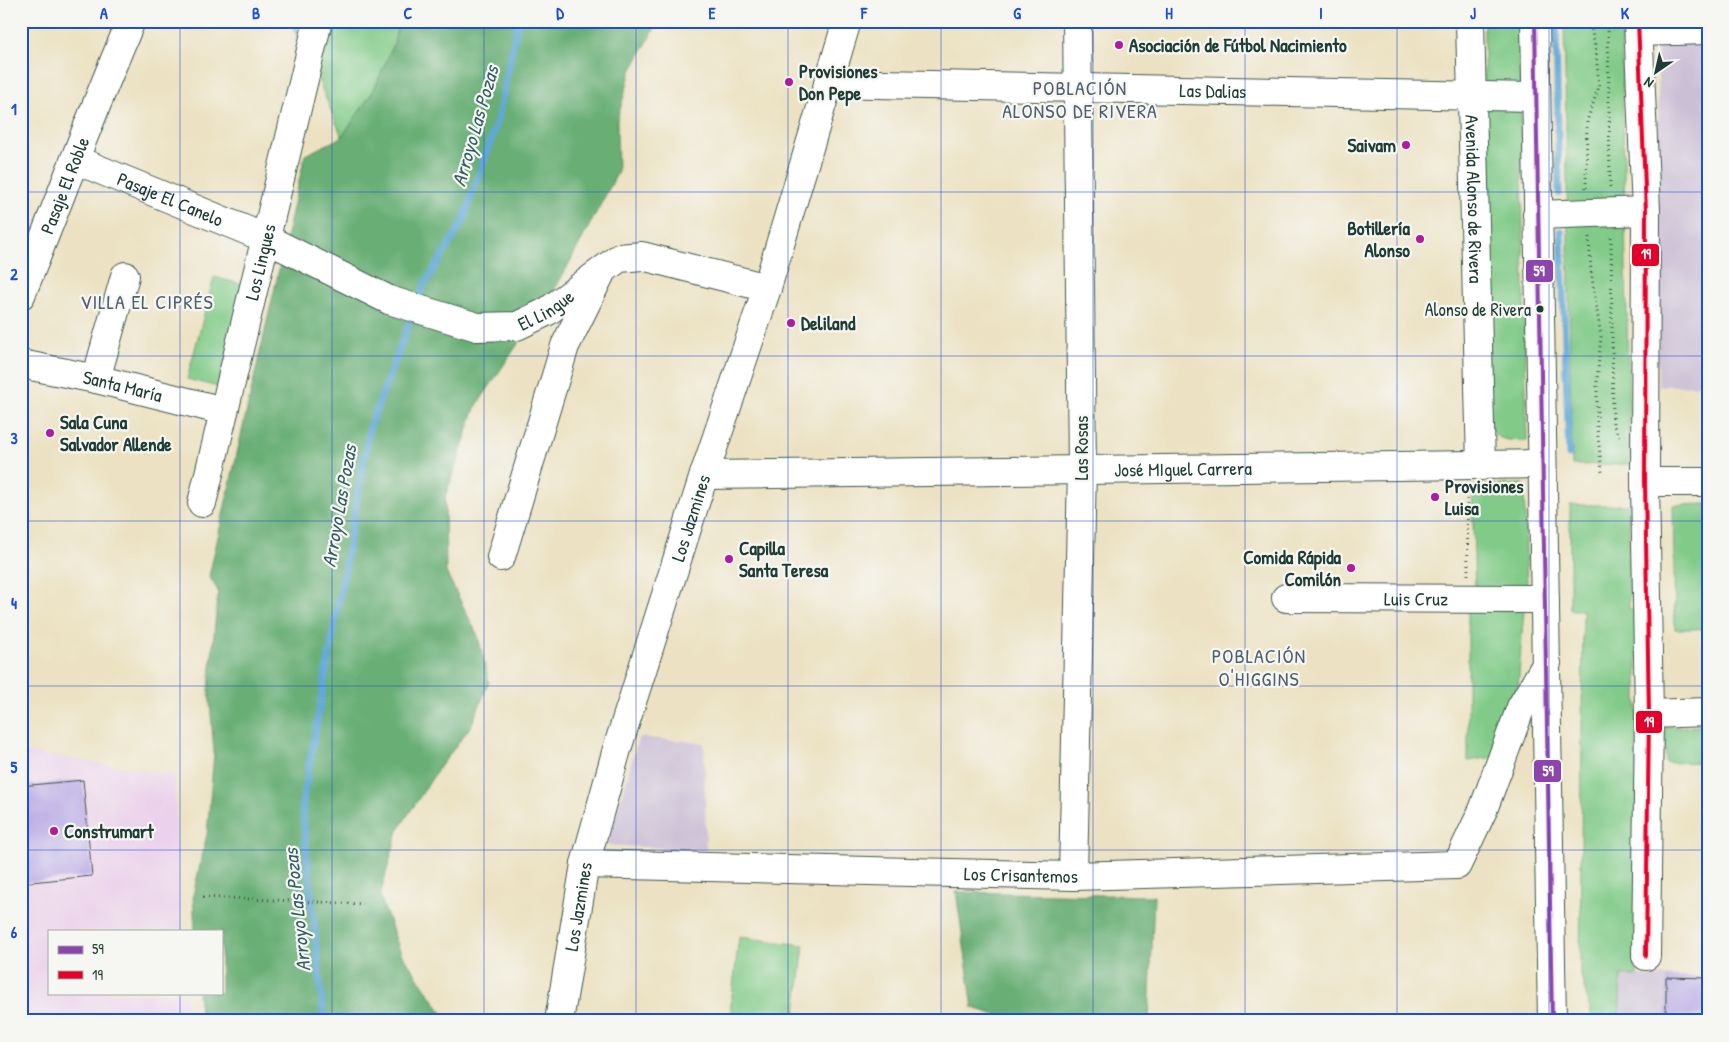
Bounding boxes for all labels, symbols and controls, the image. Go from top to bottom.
text: A [100,2,108,24]
text: B [252,2,260,24]
text: C [404,2,413,24]
text: D [556,2,564,24]
text: E [708,2,716,24]
text: F [860,2,868,24]
text: G [1013,2,1021,24]
text: H [1165,2,1173,24]
text: I [1319,2,1323,24]
text: J [1470,2,1476,24]
text: K [1621,2,1630,24]
place label: Asociación de Fútbol Nacimiento [1129,32,1347,58]
marker: Asociación de Fútbol Nacimiento [1113,39,1125,51]
north arrow [1632,48,1682,98]
place label: Provisiones Don Pepe [799,58,878,107]
water label: Arroyo Las Pozas [444,60,506,189]
text: N [1640,73,1657,93]
district label: POBLACIÓN ALONSO DE RIVERA [1002,74,1158,124]
marker: Provisiones Don Pepe [783,76,795,88]
street label: Las Dalias [1179,77,1247,104]
text: 1 [11,98,17,120]
street label: Avenida Alonso de Rivera [1459,114,1489,284]
place label: Saivam [1348,132,1396,158]
street label: Pasaje El Roble [34,133,96,238]
marker: Saivam [1400,139,1412,151]
street label: Pasaje El Canelo [113,165,227,232]
place label: Botillería Alonso [1347,215,1411,263]
street label: Los Lingues [238,221,282,303]
marker: Botillería Alonso [1414,233,1426,245]
line badge: 19 [1631,243,1660,267]
text: 19 [1641,244,1652,263]
line badge: 59 [1525,259,1554,283]
text: 59 [1533,261,1545,280]
text: 2 [10,263,18,285]
street label: El Lingue [513,283,579,337]
district label: VILLA EL CIPRÉS [80,288,214,315]
place label: Alonso de Rivera [1425,297,1531,322]
marker: Alonso de Rivera [1535,304,1545,314]
place label: Deliland [801,310,856,336]
marker: Deliland [785,317,797,329]
street label: Santa María [81,364,166,408]
place label: Sala Cuna Salvador Allende [60,409,172,457]
street label: Las Rosas [1068,416,1094,480]
text: 3 [10,427,18,449]
marker: Sala Cuna Salvador Allende [44,427,56,439]
water label: Arroyo Las Pozas [314,440,364,569]
street label: José MIguel Carrera [1114,455,1253,483]
street label: Los Jazmines [664,471,716,565]
place label: Provisiones Luisa [1445,473,1524,521]
marker: Provisiones Luisa [1429,491,1441,503]
place label: Capilla Santa Teresa [739,535,829,583]
place label: Comida Rápida Comilón [1243,544,1342,592]
marker: Capilla Santa Teresa [723,553,735,565]
marker: Comida Rápida Comilón [1345,562,1357,574]
street label: Luis Cruz [1384,585,1448,612]
text: 4 [11,592,17,614]
district label: POBLACIÓN O'HIGGINS [1212,642,1306,692]
line badge: 19 [1635,710,1663,734]
text: 19 [1644,712,1655,731]
text: 5 [11,756,18,778]
line badge: 59 [1533,759,1562,783]
text: 59 [1542,761,1554,780]
place label: Construmart [64,818,155,844]
marker: Construmart [48,825,60,837]
water label: Arroyo Las Pozas [276,845,317,973]
street label: Los Jazmines [558,860,598,953]
street label: Los Crisantemos [964,860,1078,889]
text: 6 [11,921,18,943]
legend [48,930,222,994]
text: 59 [92,938,104,959]
text: 19 [92,964,103,985]

